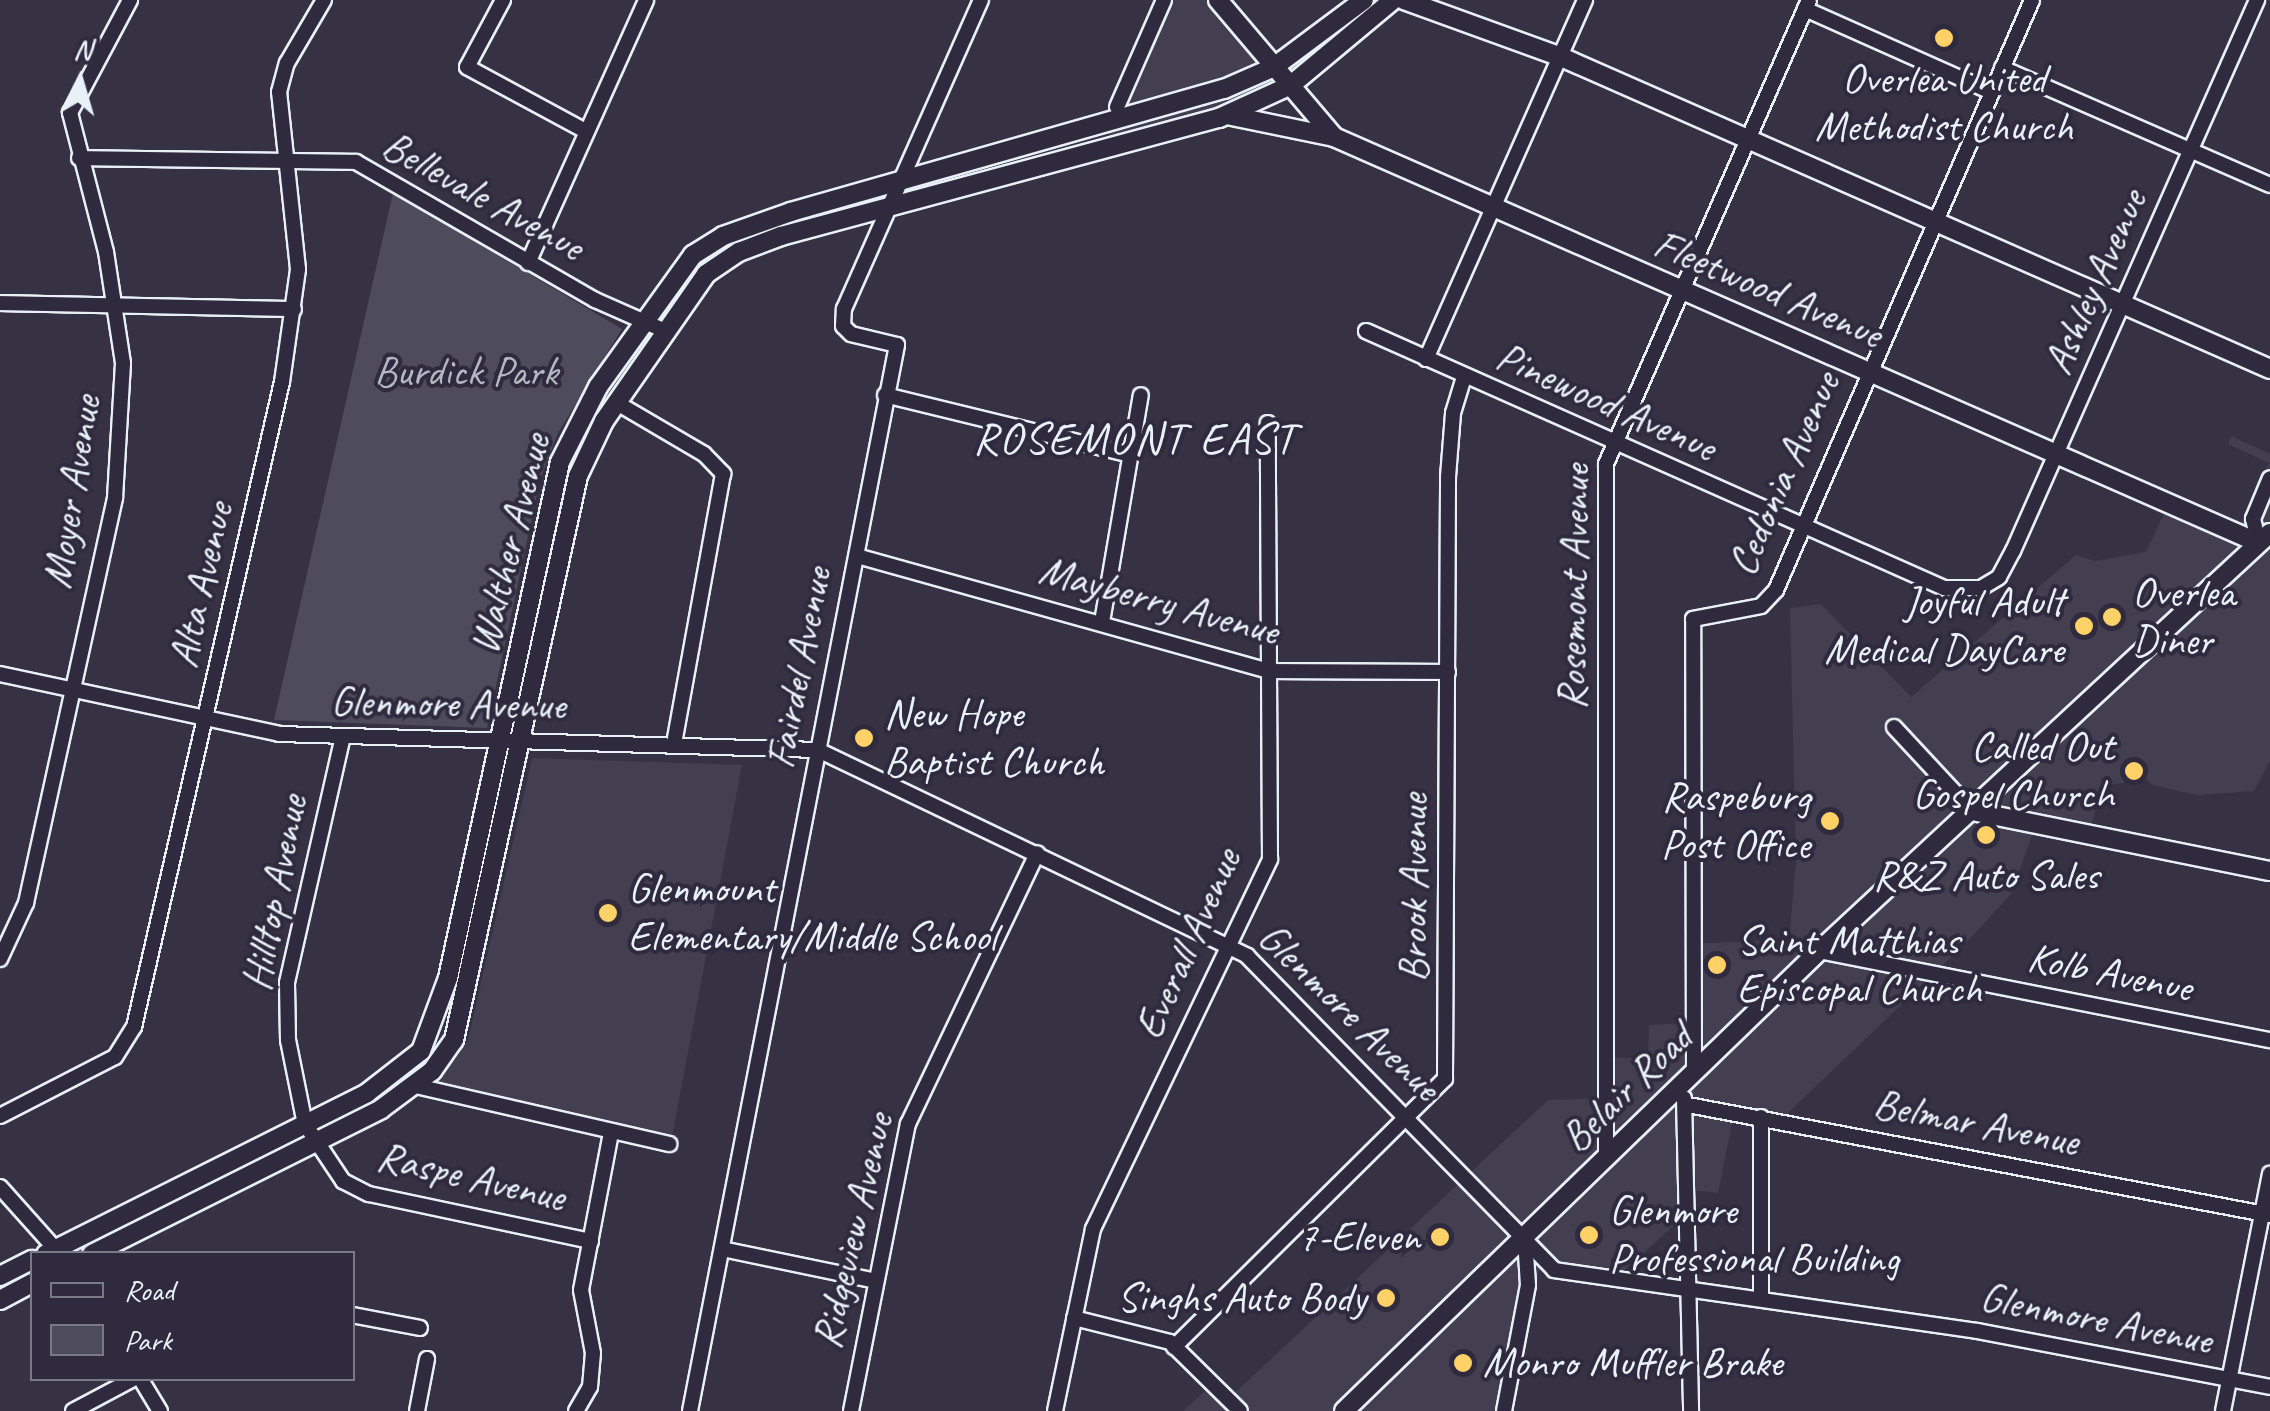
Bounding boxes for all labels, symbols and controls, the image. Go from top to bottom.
marker: Overlea United Methodist Church [1933,27,1955,49]
north arrow [30,30,130,130]
text: N [72,31,93,68]
place label: Overlea United Methodist Church [1814,54,2074,152]
street label: Bellevale Avenue [374,120,592,272]
street label: Ashley Avenue [2032,182,2158,382]
street label: Fleetwood Avenue [1646,218,1890,360]
street label: Pinewood Avenue [1488,331,1724,473]
park label: Burdick Park [374,347,558,397]
street label: Cedonia Avenue [1717,365,1851,583]
street label: Moyer Avenue [32,392,112,592]
district label: ROSEMONT EAST [973,412,1297,466]
street label: Walther Avenue [458,429,562,659]
street label: Rosemont Avenue [1547,464,1601,710]
street label: Alta Avenue [158,498,244,672]
street label: Mayberry Avenue [1034,545,1284,657]
street label: Fairdel Avenue [755,564,843,772]
place label: Overlea Diner [2132,568,2235,666]
place label: Joyful Adult Medical DayCare [1825,577,2064,676]
marker: Overlea Diner [2101,606,2123,628]
marker: Joyful Adult Medical DayCare [2073,615,2095,637]
street label: Glenmore Avenue [330,677,566,731]
place label: New Hope Baptist Church [884,689,1105,788]
place label: Called Out Gospel Church [1912,722,2114,820]
marker: New Hope Baptist Church [853,727,875,749]
marker: Called Out Gospel Church [2123,760,2145,782]
place label: Raspeburg Post Office [1662,772,1810,870]
street label: Hilltop Avenue [231,791,319,995]
street label: Brook Avenue [1389,794,1439,982]
marker: Raspeburg Post Office [1819,810,1841,832]
marker: R&Z Auto Sales [1975,824,1997,846]
street label: Everall Avenue [1124,841,1252,1047]
place label: R&Z Auto Sales [1873,851,2099,901]
place label: Glenmount Elementary/Middle School [628,864,996,962]
marker: Glenmount Elementary/Middle School [597,902,619,924]
street label: Glenmore Avenue [1247,912,1451,1112]
place label: Saint Matthias Episcopal Church [1737,916,1983,1014]
street label: Kolb Avenue [2024,932,2196,1014]
marker: Saint Matthias Episcopal Church [1706,954,1728,976]
street label: Belair Road [1551,1013,1703,1163]
street label: Belmar Avenue [1869,1078,2083,1168]
street label: Ridgeview Avenue [802,1109,904,1353]
street label: Raspe Avenue [372,1131,570,1223]
place label: Glenmore Professional Building [1609,1186,1899,1284]
place label: 7-Eleven [1298,1212,1420,1262]
marker: Glenmore Professional Building [1578,1224,1600,1246]
marker: 7-Eleven [1429,1226,1451,1248]
legend [30,1251,355,1381]
text: Road [124,1271,174,1309]
street label: Glenmore Avenue [1976,1272,2216,1366]
place label: Singhs Auto Body [1117,1273,1366,1323]
marker: Singhs Auto Body [1375,1287,1397,1309]
text: Park [124,1321,172,1359]
place label: Monro Muffler Brake [1483,1338,1784,1388]
marker: Monro Muffler Brake [1452,1352,1474,1374]

